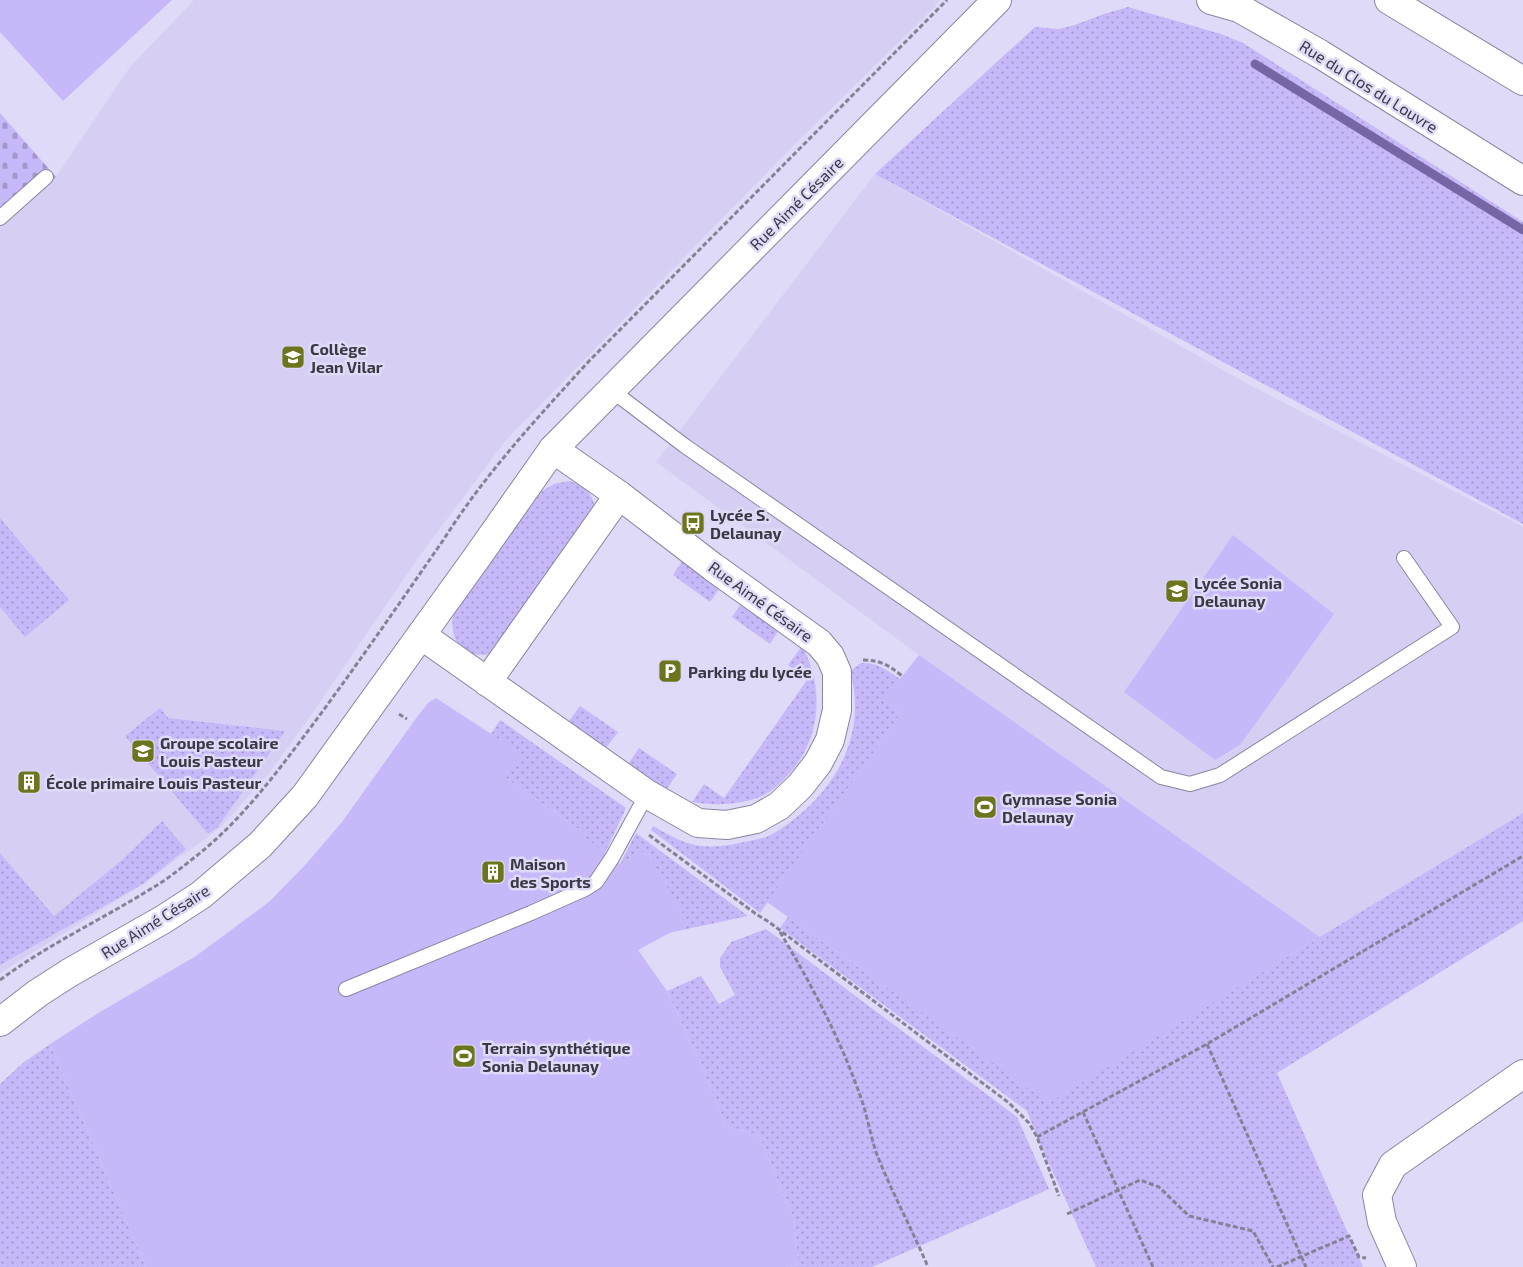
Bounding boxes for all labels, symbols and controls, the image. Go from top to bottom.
street label: Rue du Clos du Louvre [1296,36,1442,136]
street label: Rue Aimé Césaire [745,152,847,254]
place label: Collège Jean Vilar [310,339,383,376]
school or university icon: Collège Jean Vilar [280,344,306,370]
place label: Lycée S. Delaunay [710,505,782,543]
bus stop icon: Lycée S. Delaunay [680,510,706,536]
street label: Rue Aimé Césaire [705,557,817,645]
place label: Lycée Sonia Delaunay [1194,573,1282,611]
school or university icon: Lycée Sonia Delaunay [1164,578,1190,604]
parking icon: Parking du lycée [657,658,683,684]
place label: Parking du lycée [688,662,812,682]
place label: Groupe scolaire Louis Pasteur [160,733,279,770]
school or university icon: Groupe scolaire Louis Pasteur [130,738,156,764]
building icon: École primaire Louis Pasteur [16,769,42,795]
place label: École primaire Louis Pasteur [46,773,261,792]
place label: Gymnase Sonia Delaunay [1002,789,1117,827]
sports icon: Gymnase Sonia Delaunay [972,794,998,820]
place label: Maison des Sports [510,854,591,891]
building icon: Maison des Sports [480,859,506,885]
street label: Rue Aimé Césaire [97,880,213,962]
place label: Terrain synthétique Sonia Delaunay [482,1038,631,1076]
sports icon: Terrain synthétique Sonia Delaunay [451,1043,477,1069]

